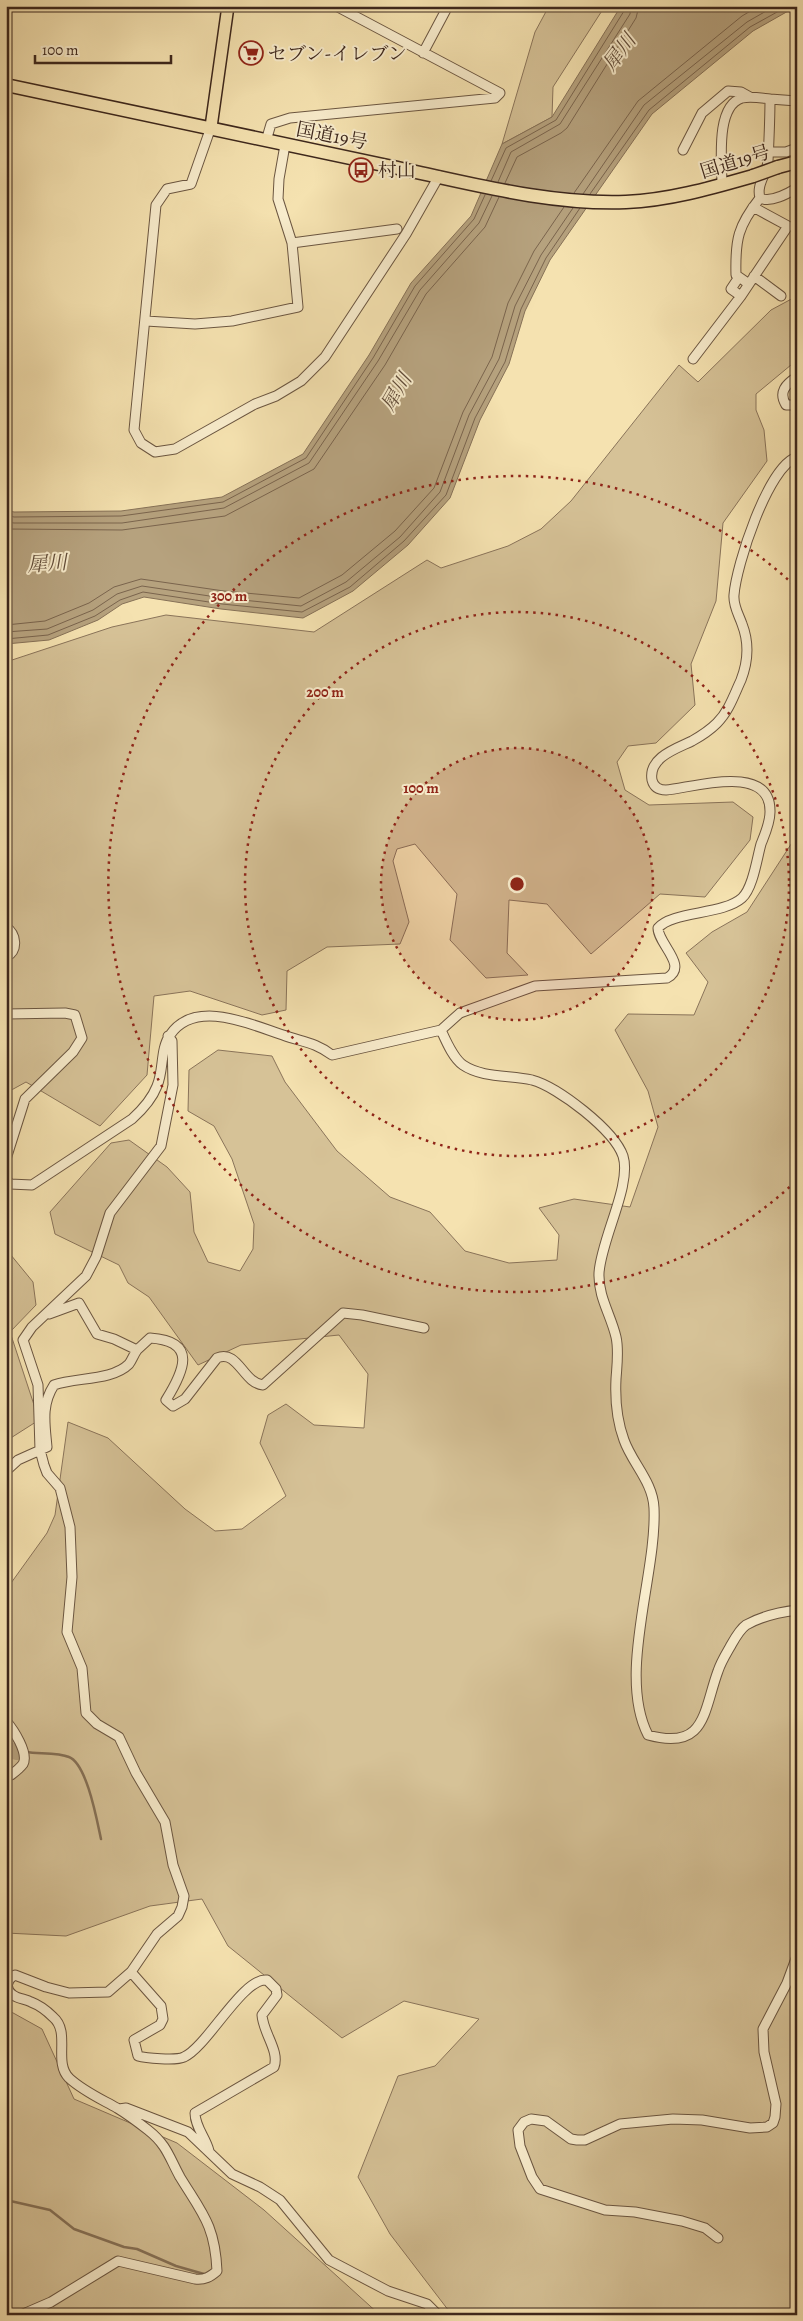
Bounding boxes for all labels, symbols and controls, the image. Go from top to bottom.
water label: 犀川 [597,27,643,76]
scale bar [35,32,171,64]
text: 100 m [42,40,79,60]
supermarket icon: セブン-イレブン [238,40,264,66]
place label: セブン-イレブン [268,41,407,67]
street label: 国道19号 [294,116,370,156]
street label: 国道19号 [697,139,774,185]
bus stop icon: 村山 [348,157,374,183]
place label: 村山 [378,158,416,184]
water label: 犀川 [375,366,419,416]
water label: 犀川 [26,548,70,578]
text: 300 m [211,586,248,606]
text: 200 m [306,682,344,702]
text: 100 m [403,778,439,798]
centre of rings [508,875,526,893]

